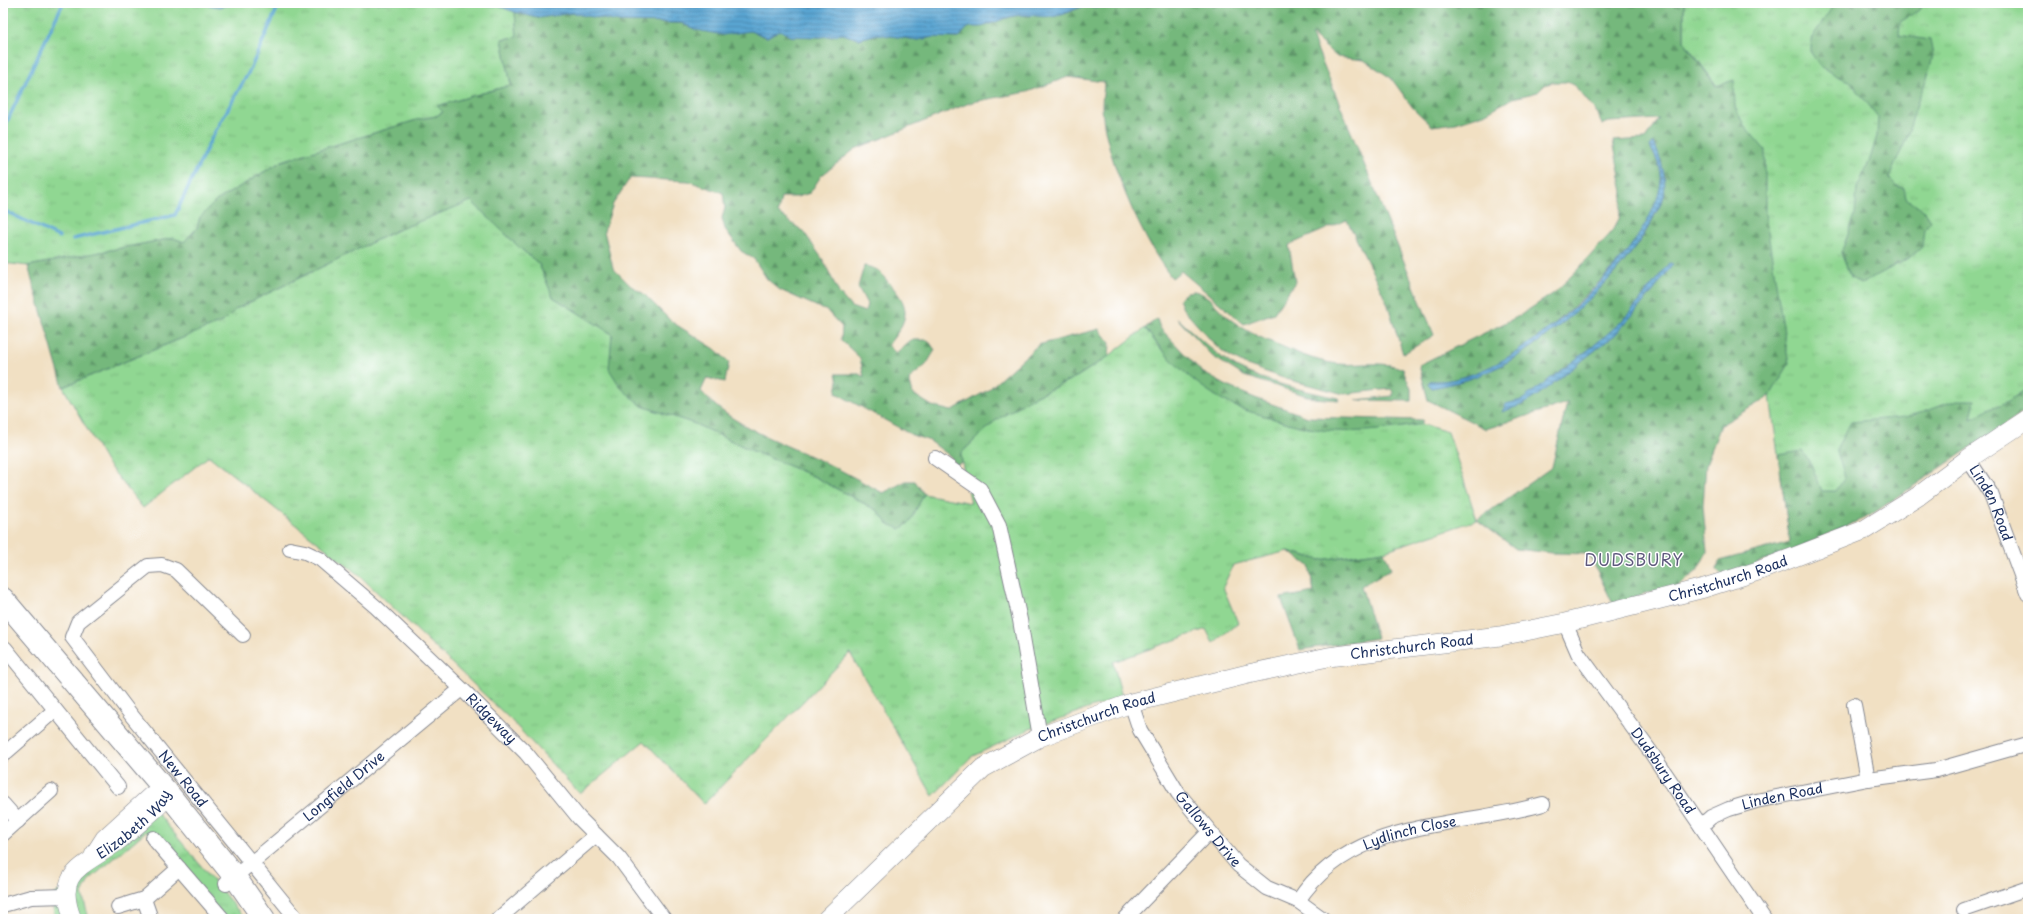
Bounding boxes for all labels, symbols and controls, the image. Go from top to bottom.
street label: Linden Road [1964,460,2018,544]
district label: DUDSBURY [1584,547,1684,571]
street label: Christchurch Road [1666,550,1791,607]
street label: Christchurch Road [1349,628,1475,664]
street label: Christchurch Road [1034,686,1158,747]
street label: Ridgeway [462,688,522,748]
street label: Dudsbury Road [1626,723,1701,818]
street label: New Road [154,745,213,811]
street label: Longfield Drive [298,746,389,826]
street label: Linden Road [1739,777,1825,815]
street label: Elizabeth Way [92,786,175,864]
street label: Gallows Drive [1170,786,1246,871]
street label: Lydlinch Close [1359,810,1458,855]

